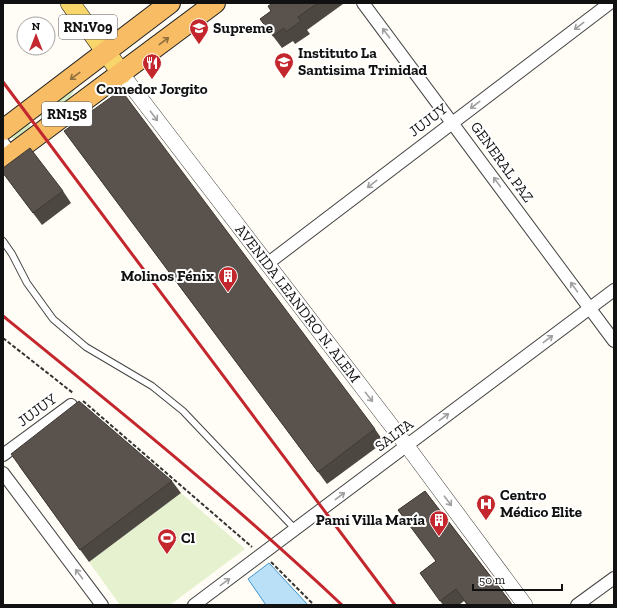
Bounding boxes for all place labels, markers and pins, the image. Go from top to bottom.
school or university icon: Supreme [188,17,210,45]
place label: Supreme [213,19,273,37]
place label: Instituto La Santisima Trinidad [298,44,428,79]
school or university icon: Instituto La Santisima Trinidad [273,51,295,79]
restaurant icon: Comedor Jorgito [141,52,163,80]
place label: Comedor Jorgito [96,80,208,98]
building icon: Molinos Fénix [217,265,239,293]
place label: Molinos Fénix [121,267,214,285]
place label: Centro Médico Elite [500,486,582,521]
hospital icon: Centro Médico Elite [475,493,497,521]
building icon: Pami Villa María [428,509,450,537]
place label: Pami Villa María [316,511,425,529]
sports icon: Cl [156,527,178,555]
place label: Cl [181,529,195,547]

